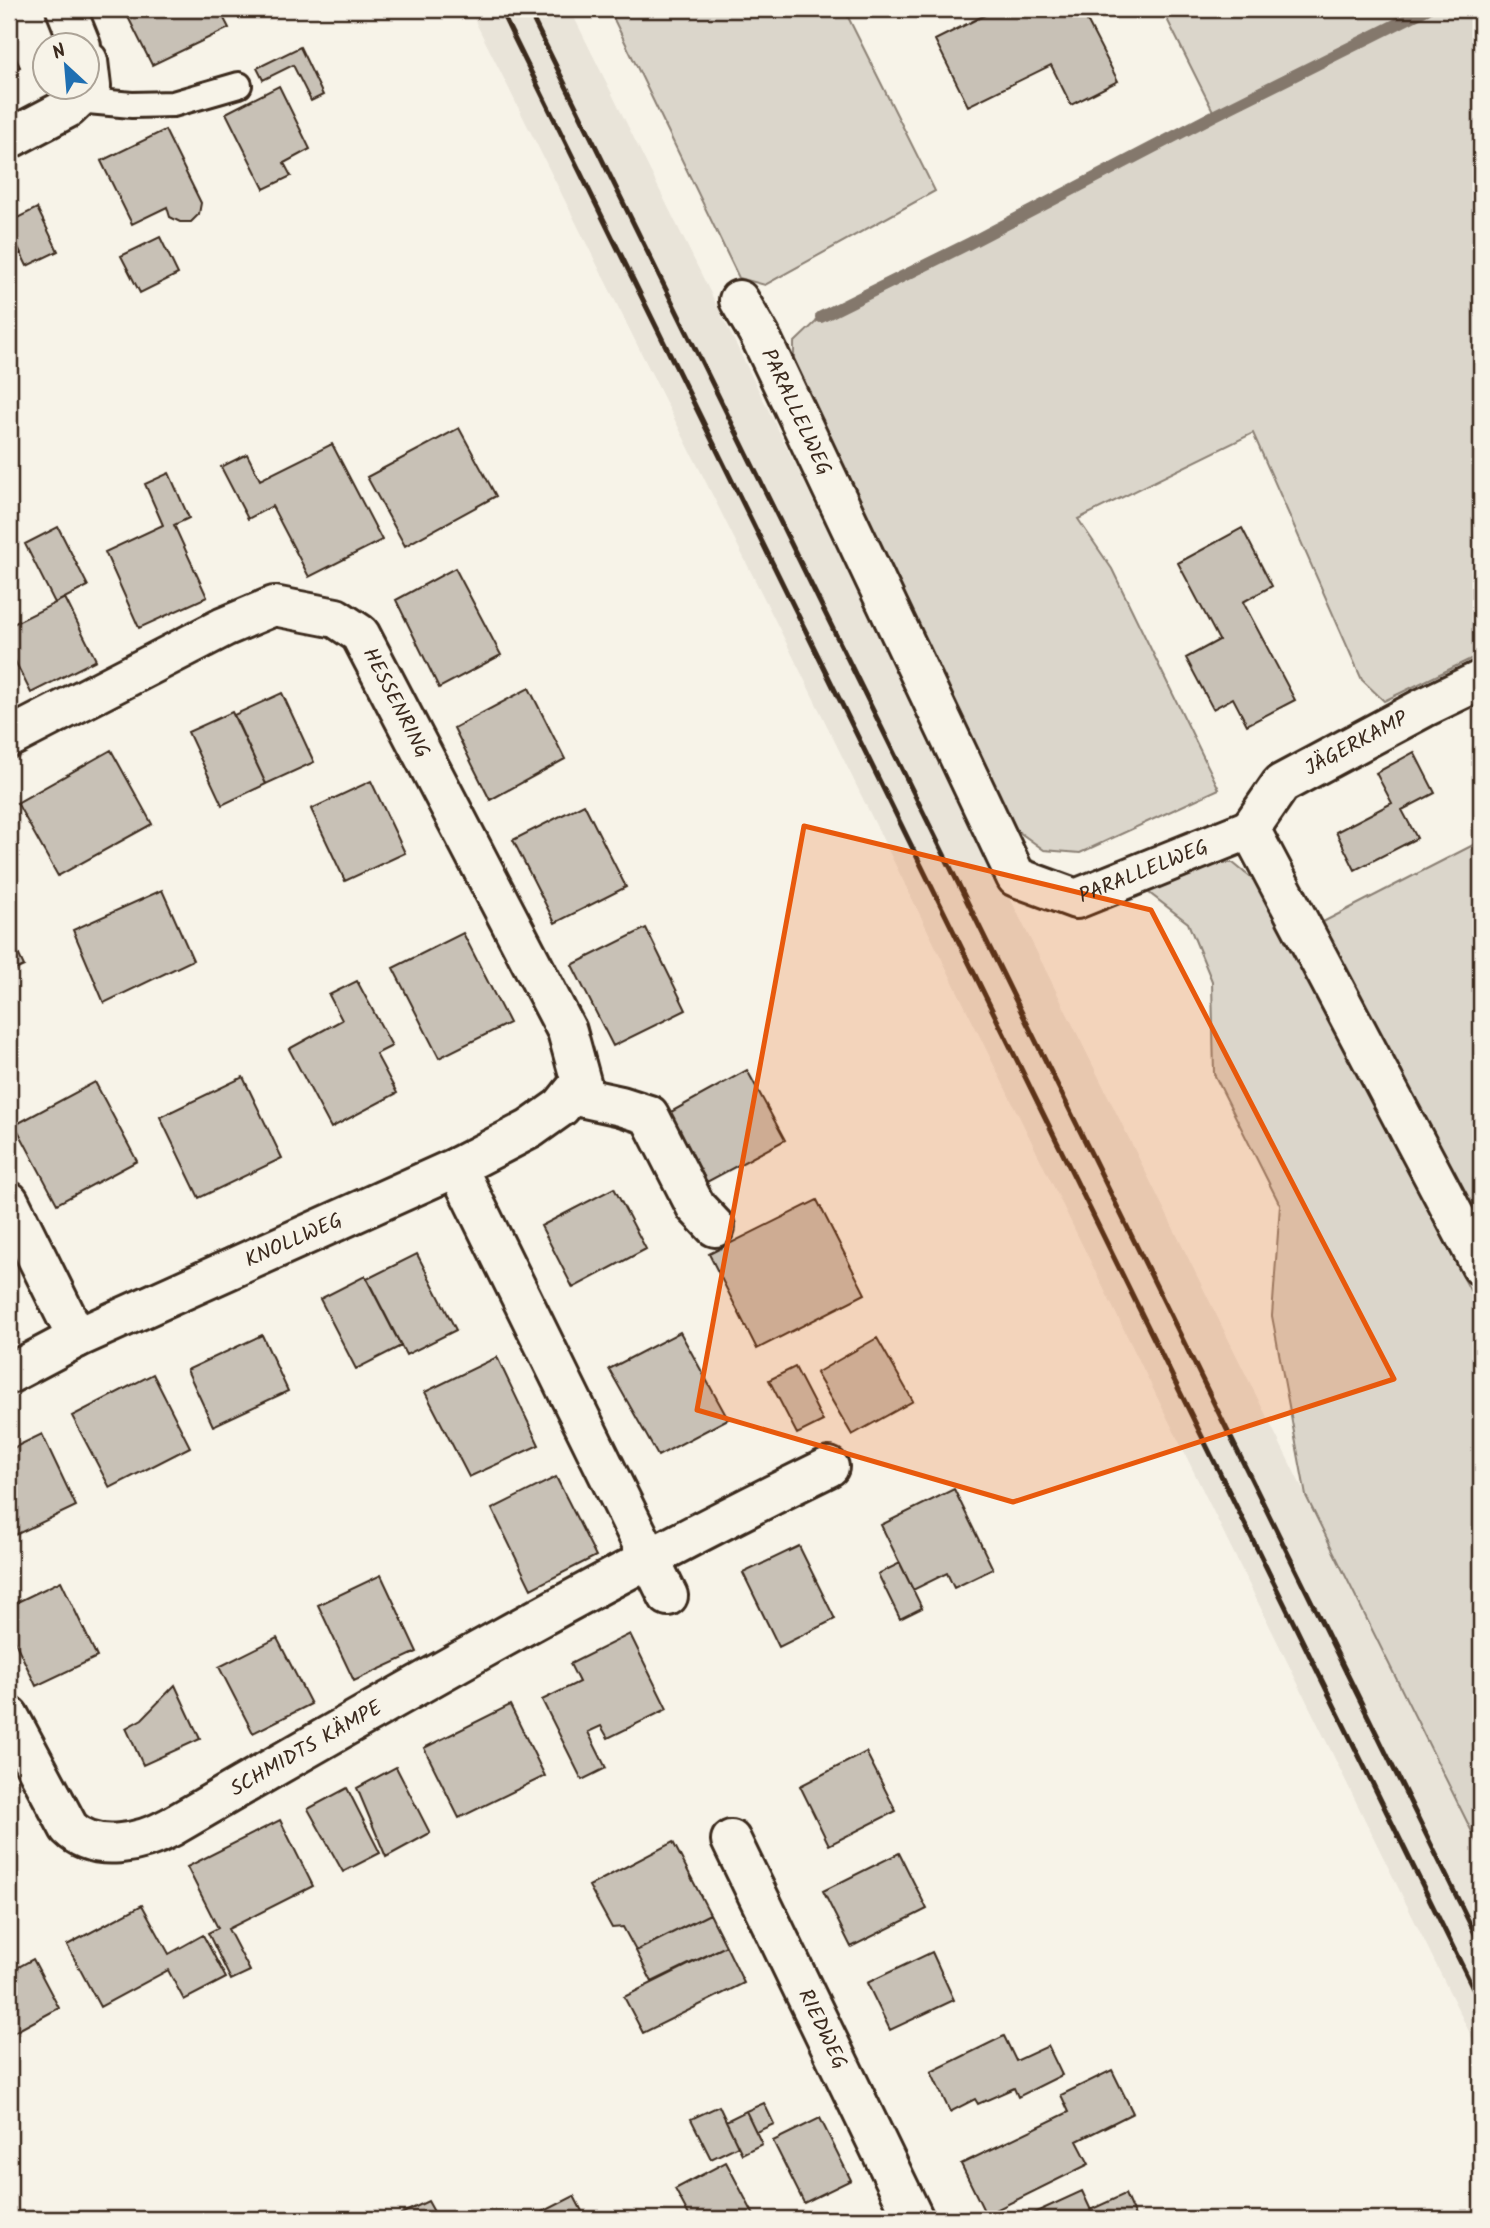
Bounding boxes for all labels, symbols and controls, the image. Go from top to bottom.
north arrow [32,32,102,102]
text: N [47,36,71,69]
street label: PARALLELWEG [752,343,840,481]
street label: HESSENRING [353,642,439,764]
street label: JÄGERKAMP [1299,702,1414,785]
street label: PARALLELWEG [1074,831,1214,913]
street label: KNOLLWEG [240,1205,348,1277]
street label: SCHMIDTS KÄMPE [224,1692,389,1806]
street label: RIEDWEG [789,1983,856,2075]

